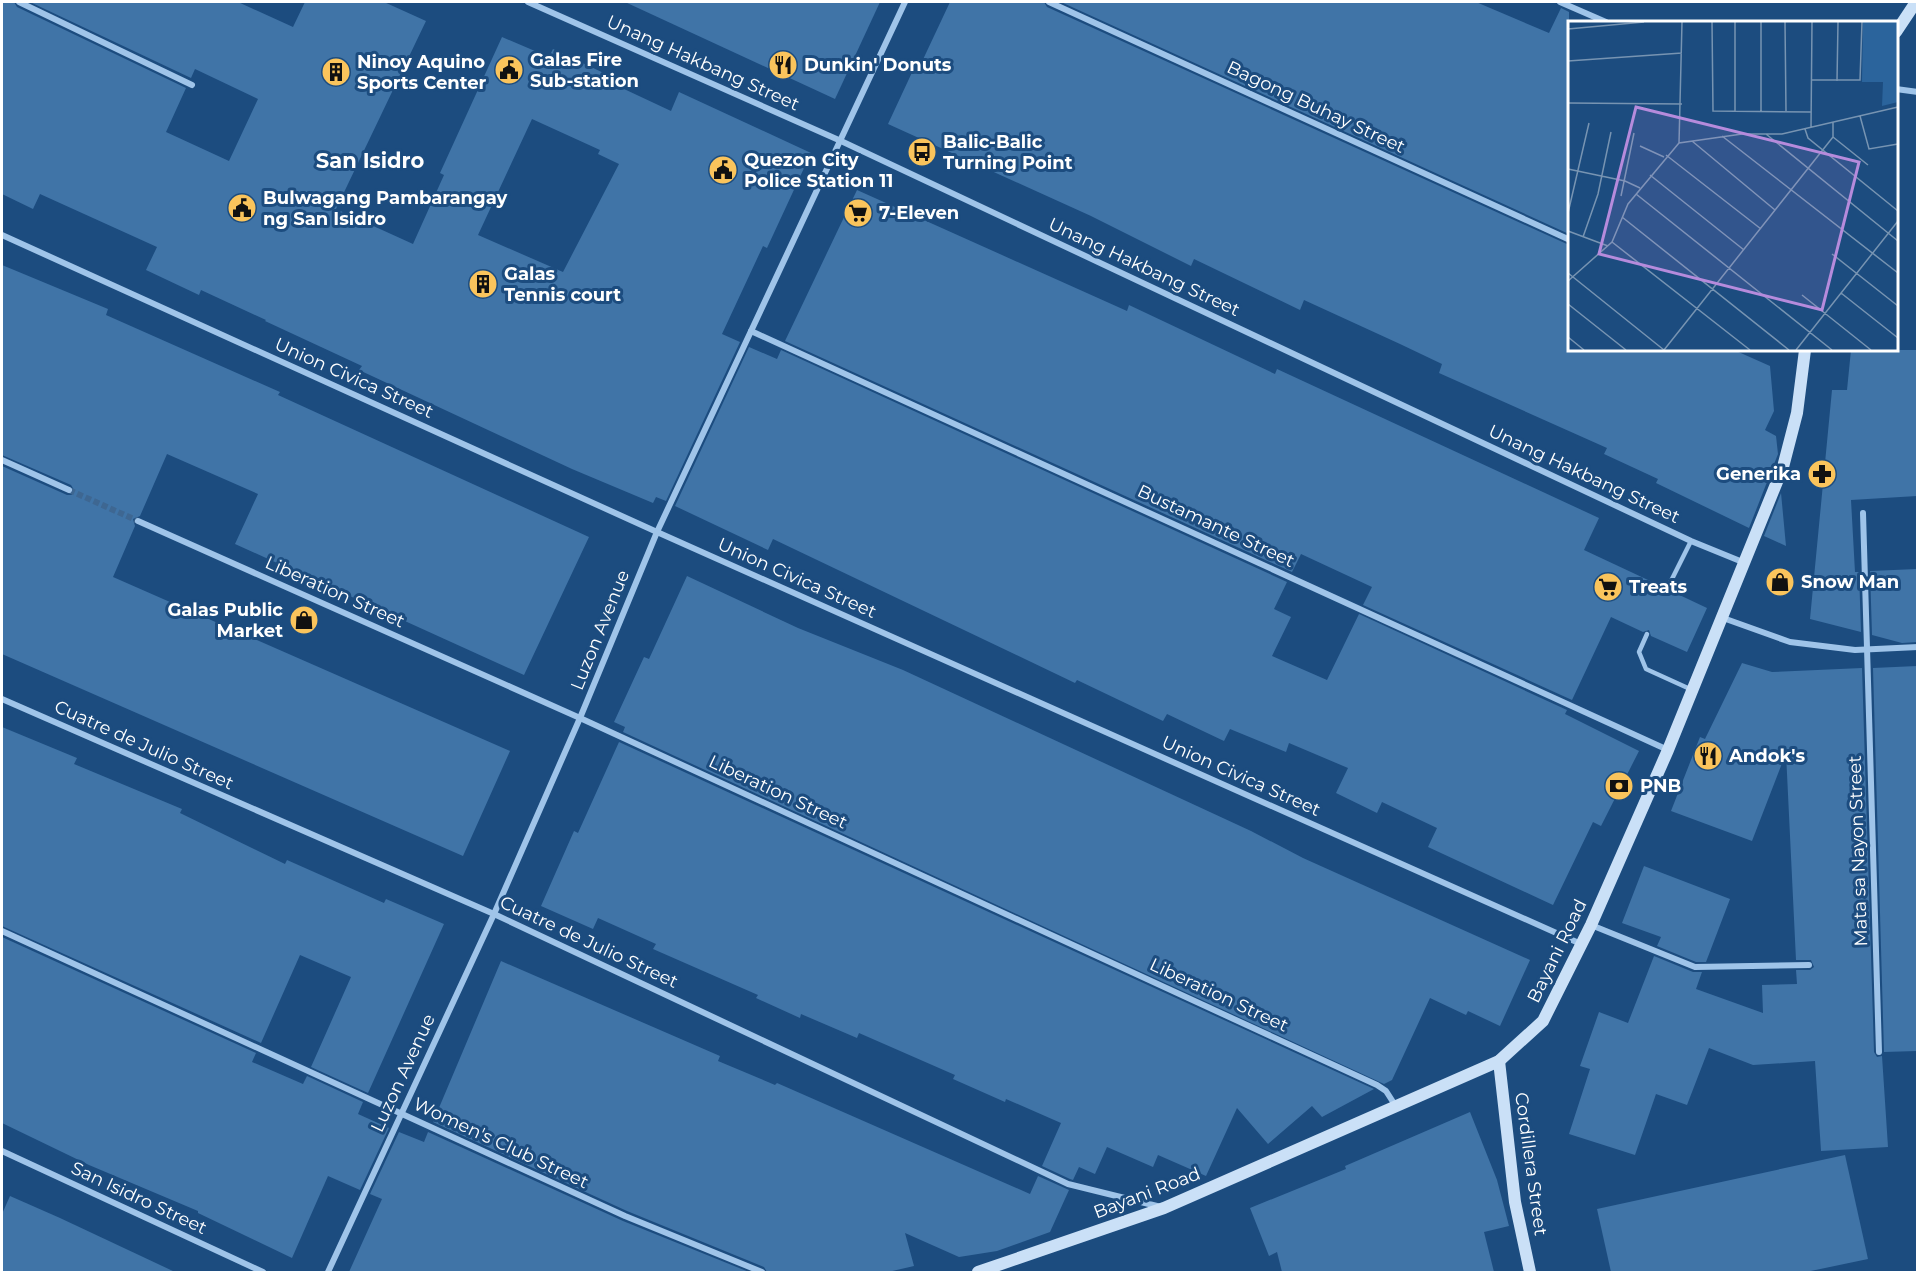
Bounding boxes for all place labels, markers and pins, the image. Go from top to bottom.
place label: Galas Fire Sub-station [530,49,639,92]
restaurant icon: Dunkin' Donuts [767,49,799,81]
place label: Ninoy Aquino Sports Center [357,51,487,94]
public building icon: Galas Fire Sub-station [493,54,525,86]
place label: Dunkin' Donuts [804,54,952,76]
building icon: Ninoy Aquino Sports Center [320,56,352,88]
place label: Balic-Balic Turning Point [943,131,1073,174]
bus stop icon: Balic-Balic Turning Point [906,136,938,168]
place label: Quezon City Police Station 11 [744,149,893,192]
public building icon: Quezon City Police Station 11 [707,154,739,186]
place label: Bulwagang Pambarangay ng San Isidro [263,187,508,230]
public building icon: Bulwagang Pambarangay ng San Isidro [226,192,258,224]
supermarket icon: 7-Eleven [842,197,874,229]
place label: 7-Eleven [879,202,959,224]
place label: Galas Tennis court [504,263,621,306]
building icon: Galas Tennis court [467,268,499,300]
pharmacy icon: Generika [1806,458,1838,490]
place label: Generika [1716,463,1801,485]
shop icon: Snow Man [1764,566,1796,598]
supermarket icon: Treats [1592,571,1624,603]
place label: Snow Man [1801,571,1899,593]
place label: Treats [1629,576,1688,598]
place label: Galas Public Market [167,599,283,642]
shop icon: Galas Public Market [288,604,320,636]
restaurant icon: Andok's [1692,740,1724,772]
place label: Andok's [1728,745,1805,767]
bank icon: PNB [1603,770,1635,802]
place label: PNB [1640,775,1682,797]

